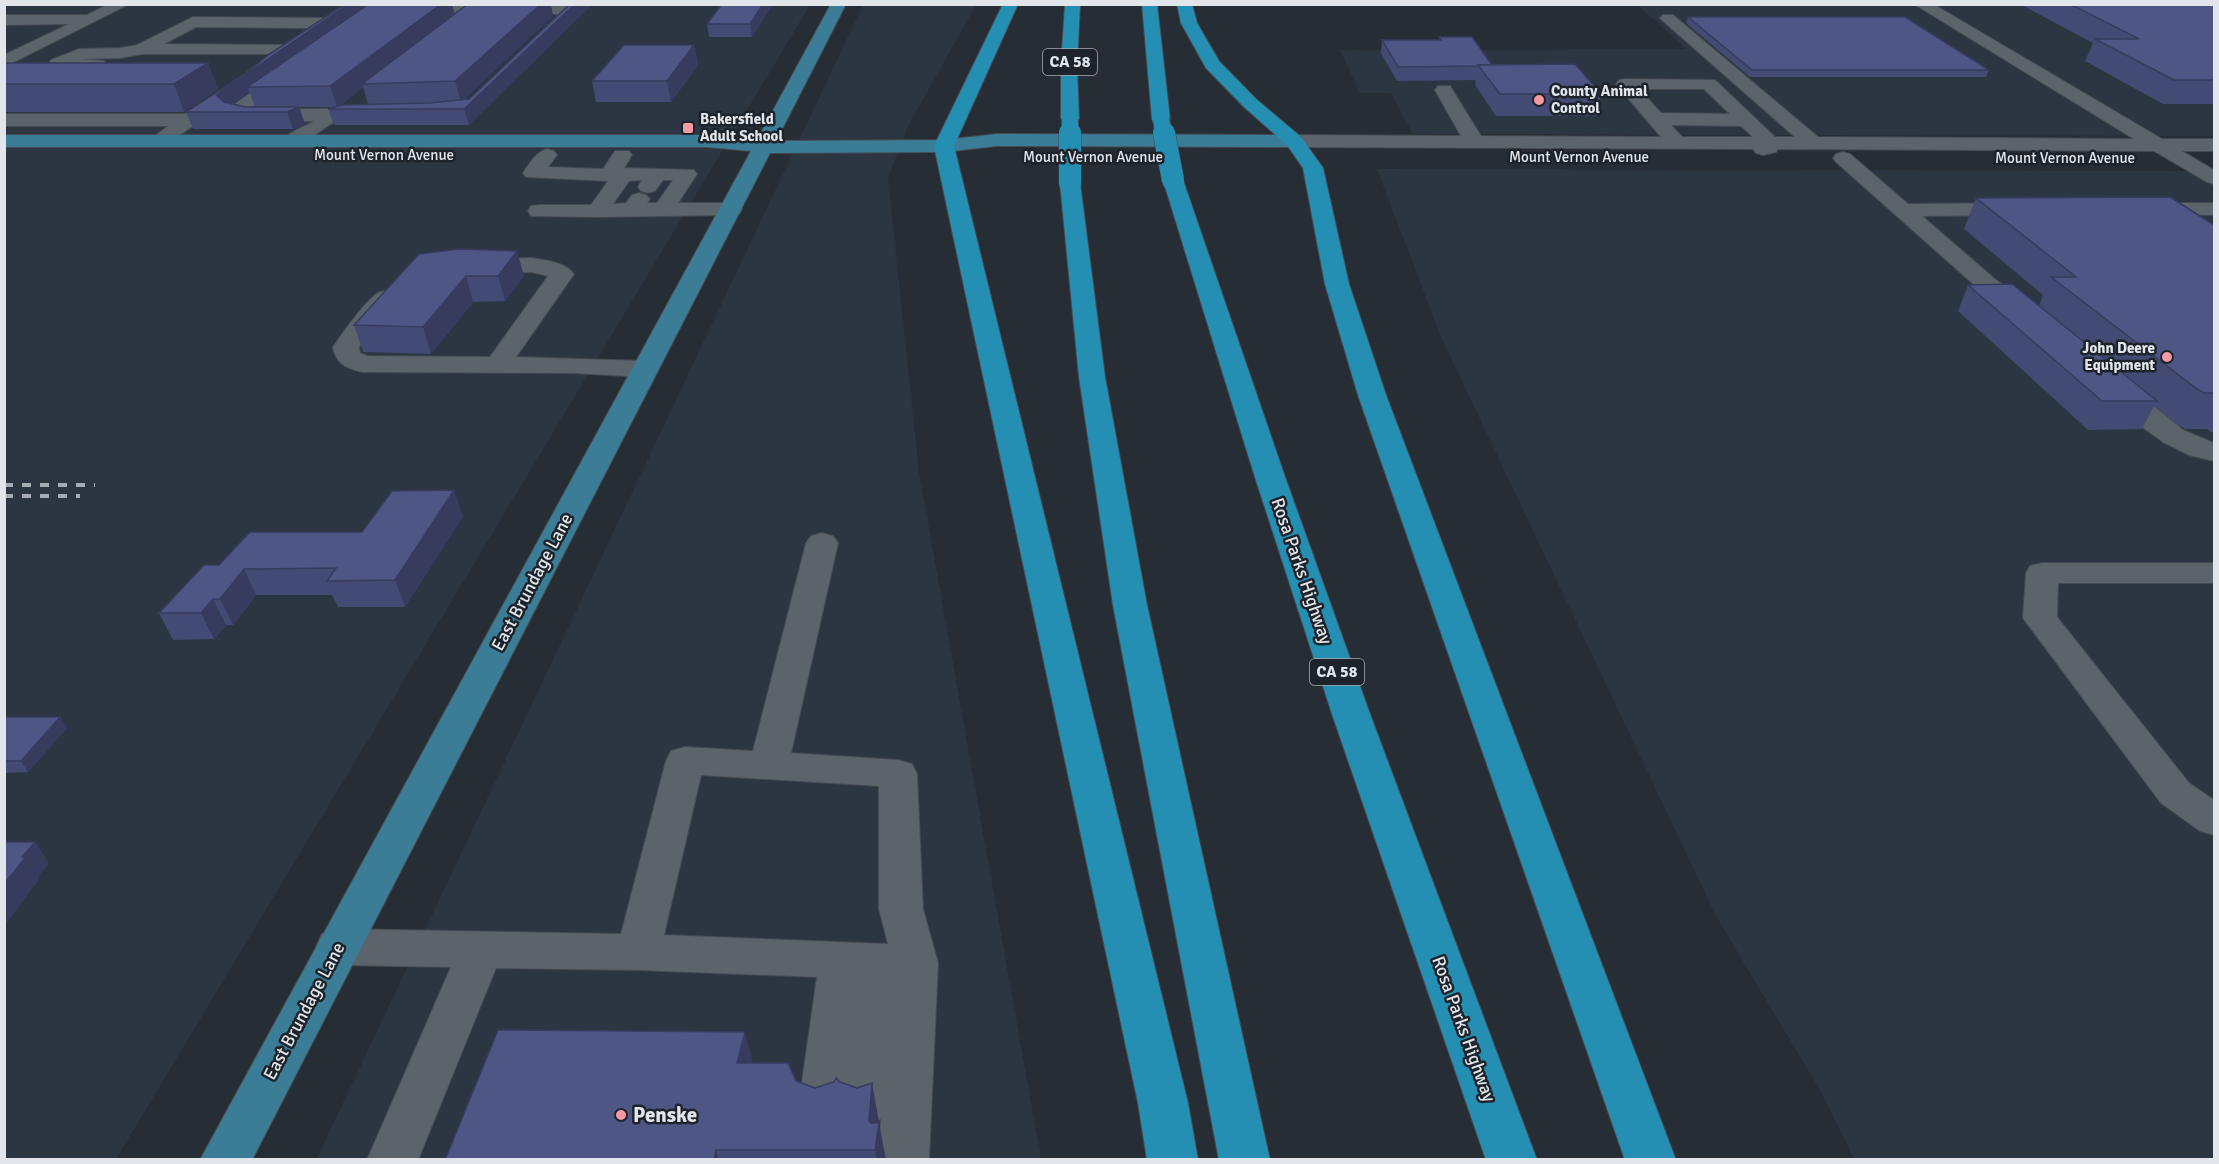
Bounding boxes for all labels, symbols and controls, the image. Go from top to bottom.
road number: CA 58 [1043,49,1097,75]
place label: County Animal Control [1551,82,1648,117]
marker: County Animal Control [1532,93,1546,107]
place label: Bakersfield Adult School [700,110,783,145]
marker: Bakersfield Adult School [681,121,695,135]
street label: Mount Vernon Avenue [314,146,454,164]
street label: Mount Vernon Avenue [1023,148,1163,166]
street label: Mount Vernon Avenue [1509,148,1649,166]
street label: Mount Vernon Avenue [1995,149,2135,167]
place label: John Deere Equipment [2082,339,2155,374]
marker: John Deere Equipment [2160,350,2174,364]
street label: Rosa Parks Highway [1267,495,1338,648]
street label: East Brundage Lane [486,510,578,654]
road number: CA 58 [1310,659,1364,685]
street label: East Brundage Lane [258,939,350,1083]
street label: Rosa Parks Highway [1427,953,1501,1105]
place label: Penske [633,1102,697,1128]
marker: Penske [614,1108,628,1122]

